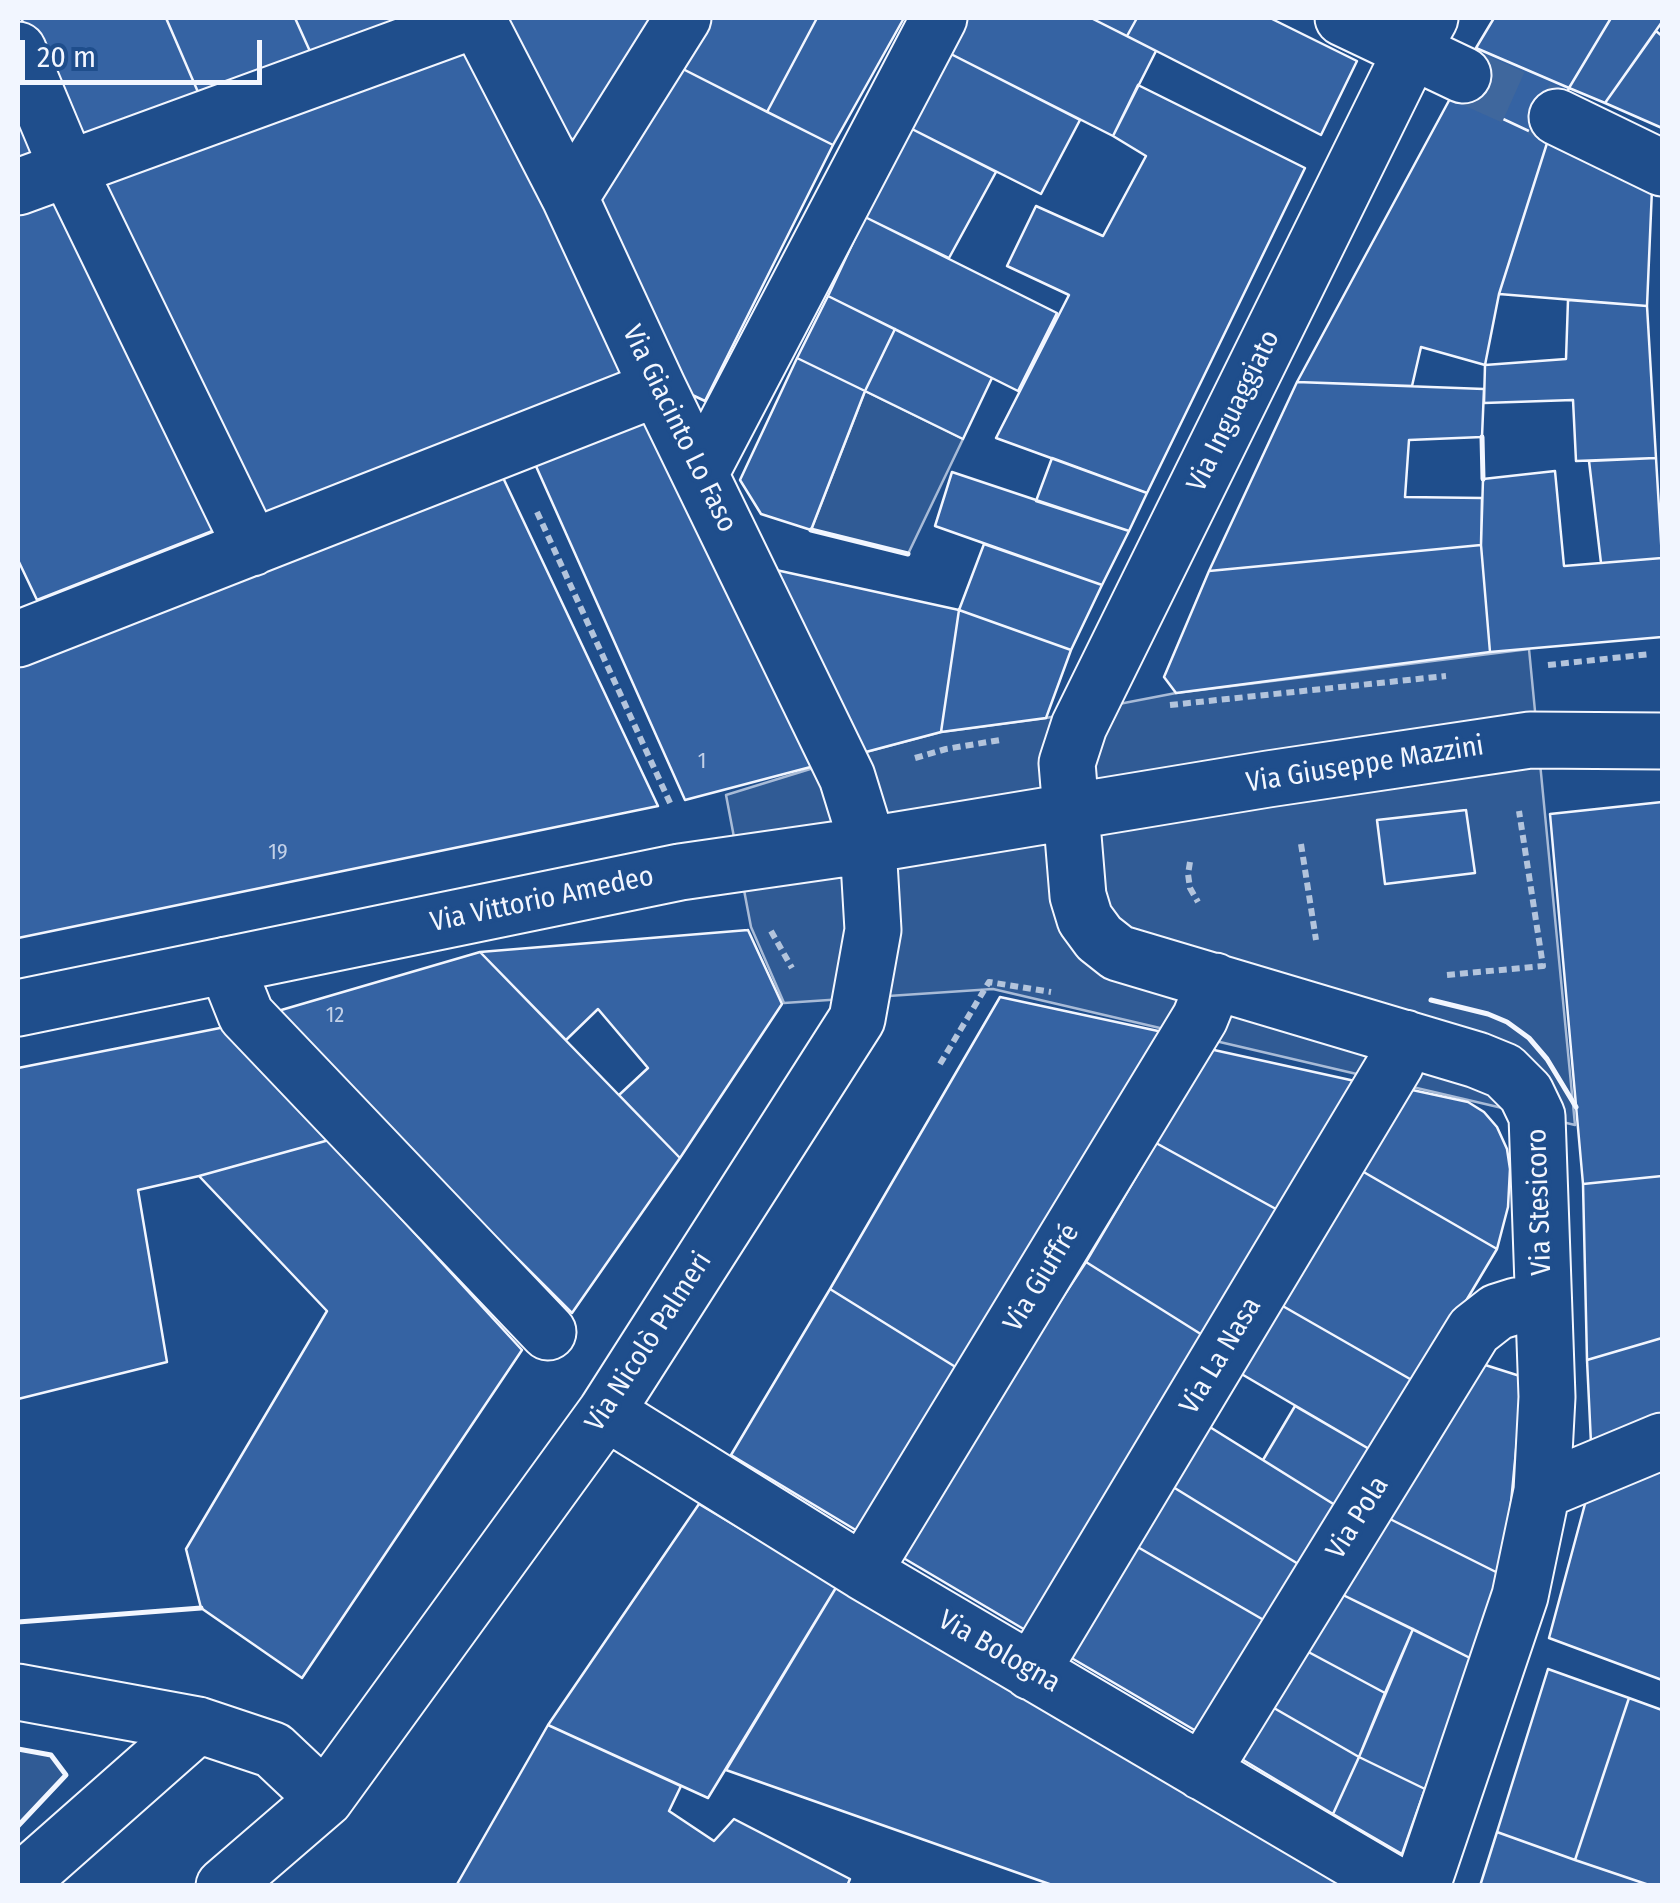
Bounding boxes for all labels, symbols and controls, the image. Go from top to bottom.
scale bar [25,20,268,82]
text: 20 m [37,39,96,75]
street label: Via Giacinto Lo Faso [614,320,744,538]
street label: Via Inguaggiato [1180,325,1288,497]
street label: Via Giuseppe Mazzini [1244,730,1486,800]
house number: 1 [698,749,706,775]
house number: 19 [268,840,288,866]
street label: Via Vittorio Amedeo [427,860,657,940]
house number: 12 [326,1003,344,1029]
street label: Via Stesicoro [1521,1128,1559,1276]
street label: Via Giuffré [997,1218,1087,1338]
street label: Via Nicolò Palmeri [579,1246,719,1438]
street label: Via La Nasa [1173,1292,1269,1420]
street label: Via Pola [1320,1470,1396,1566]
street label: Via Bologna [932,1604,1066,1700]

